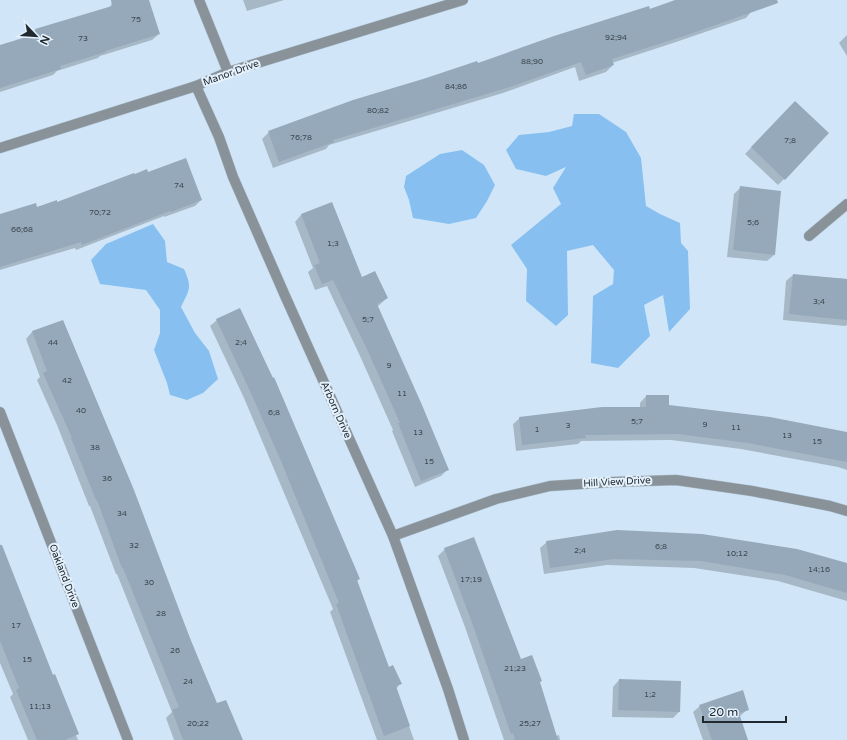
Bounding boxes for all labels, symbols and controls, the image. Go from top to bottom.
house number: 75 [131,15,141,24]
north arrow [16,16,56,56]
text: N [37,33,52,47]
house number: 92;94 [605,33,627,42]
house number: 73 [78,34,88,43]
street label: Manor Drive [201,57,261,89]
house number: 88;90 [521,57,543,66]
house number: 84;86 [445,82,467,91]
house number: 80;82 [367,106,389,115]
house number: 76;78 [290,133,312,142]
house number: 7;8 [784,136,796,145]
house number: 74 [174,181,184,190]
house number: 70;72 [89,208,111,217]
house number: 5;6 [747,218,759,227]
house number: 66;68 [11,225,33,234]
house number: 1;3 [327,239,339,248]
house number: 3;4 [813,297,825,306]
house number: 5;7 [362,315,374,324]
house number: 44 [48,338,58,347]
house number: 2;4 [235,338,247,347]
house number: 9 [386,361,392,370]
house number: 42 [62,376,72,385]
street label: Arborn Drive [318,380,354,441]
house number: 11 [397,389,407,398]
house number: 40 [76,406,86,415]
house number: 6;8 [268,408,280,417]
house number: 5;7 [631,417,643,426]
house number: 9 [702,420,708,429]
house number: 3 [565,421,571,430]
house number: 11 [731,423,741,432]
house number: 1 [534,425,540,434]
house number: 13 [413,428,423,437]
house number: 13 [782,431,792,440]
house number: 15 [812,437,822,446]
house number: 38 [90,443,100,452]
house number: 15 [424,457,434,466]
house number: 36 [102,474,112,483]
street label: Hill View Drive [583,474,651,490]
house number: 34 [117,509,127,518]
house number: 32 [129,541,139,550]
house number: 6;8 [655,542,667,551]
street label: Oakland Drive [46,543,82,610]
house number: 2;4 [574,546,586,555]
house number: 10;12 [726,549,748,558]
house number: 14;16 [808,565,830,574]
house number: 17;19 [460,575,482,584]
house number: 30 [144,578,154,587]
house number: 28 [156,609,166,618]
house number: 17 [11,621,21,630]
house number: 26 [170,646,180,655]
house number: 15 [22,655,32,664]
house number: 21;23 [504,664,526,673]
house number: 24 [183,677,193,686]
house number: 1;2 [644,690,656,699]
scale bar [703,698,786,724]
house number: 11;13 [29,702,51,711]
text: 20 m [709,705,738,719]
house number: 20;22 [187,719,209,728]
house number: 25;27 [519,719,541,728]

